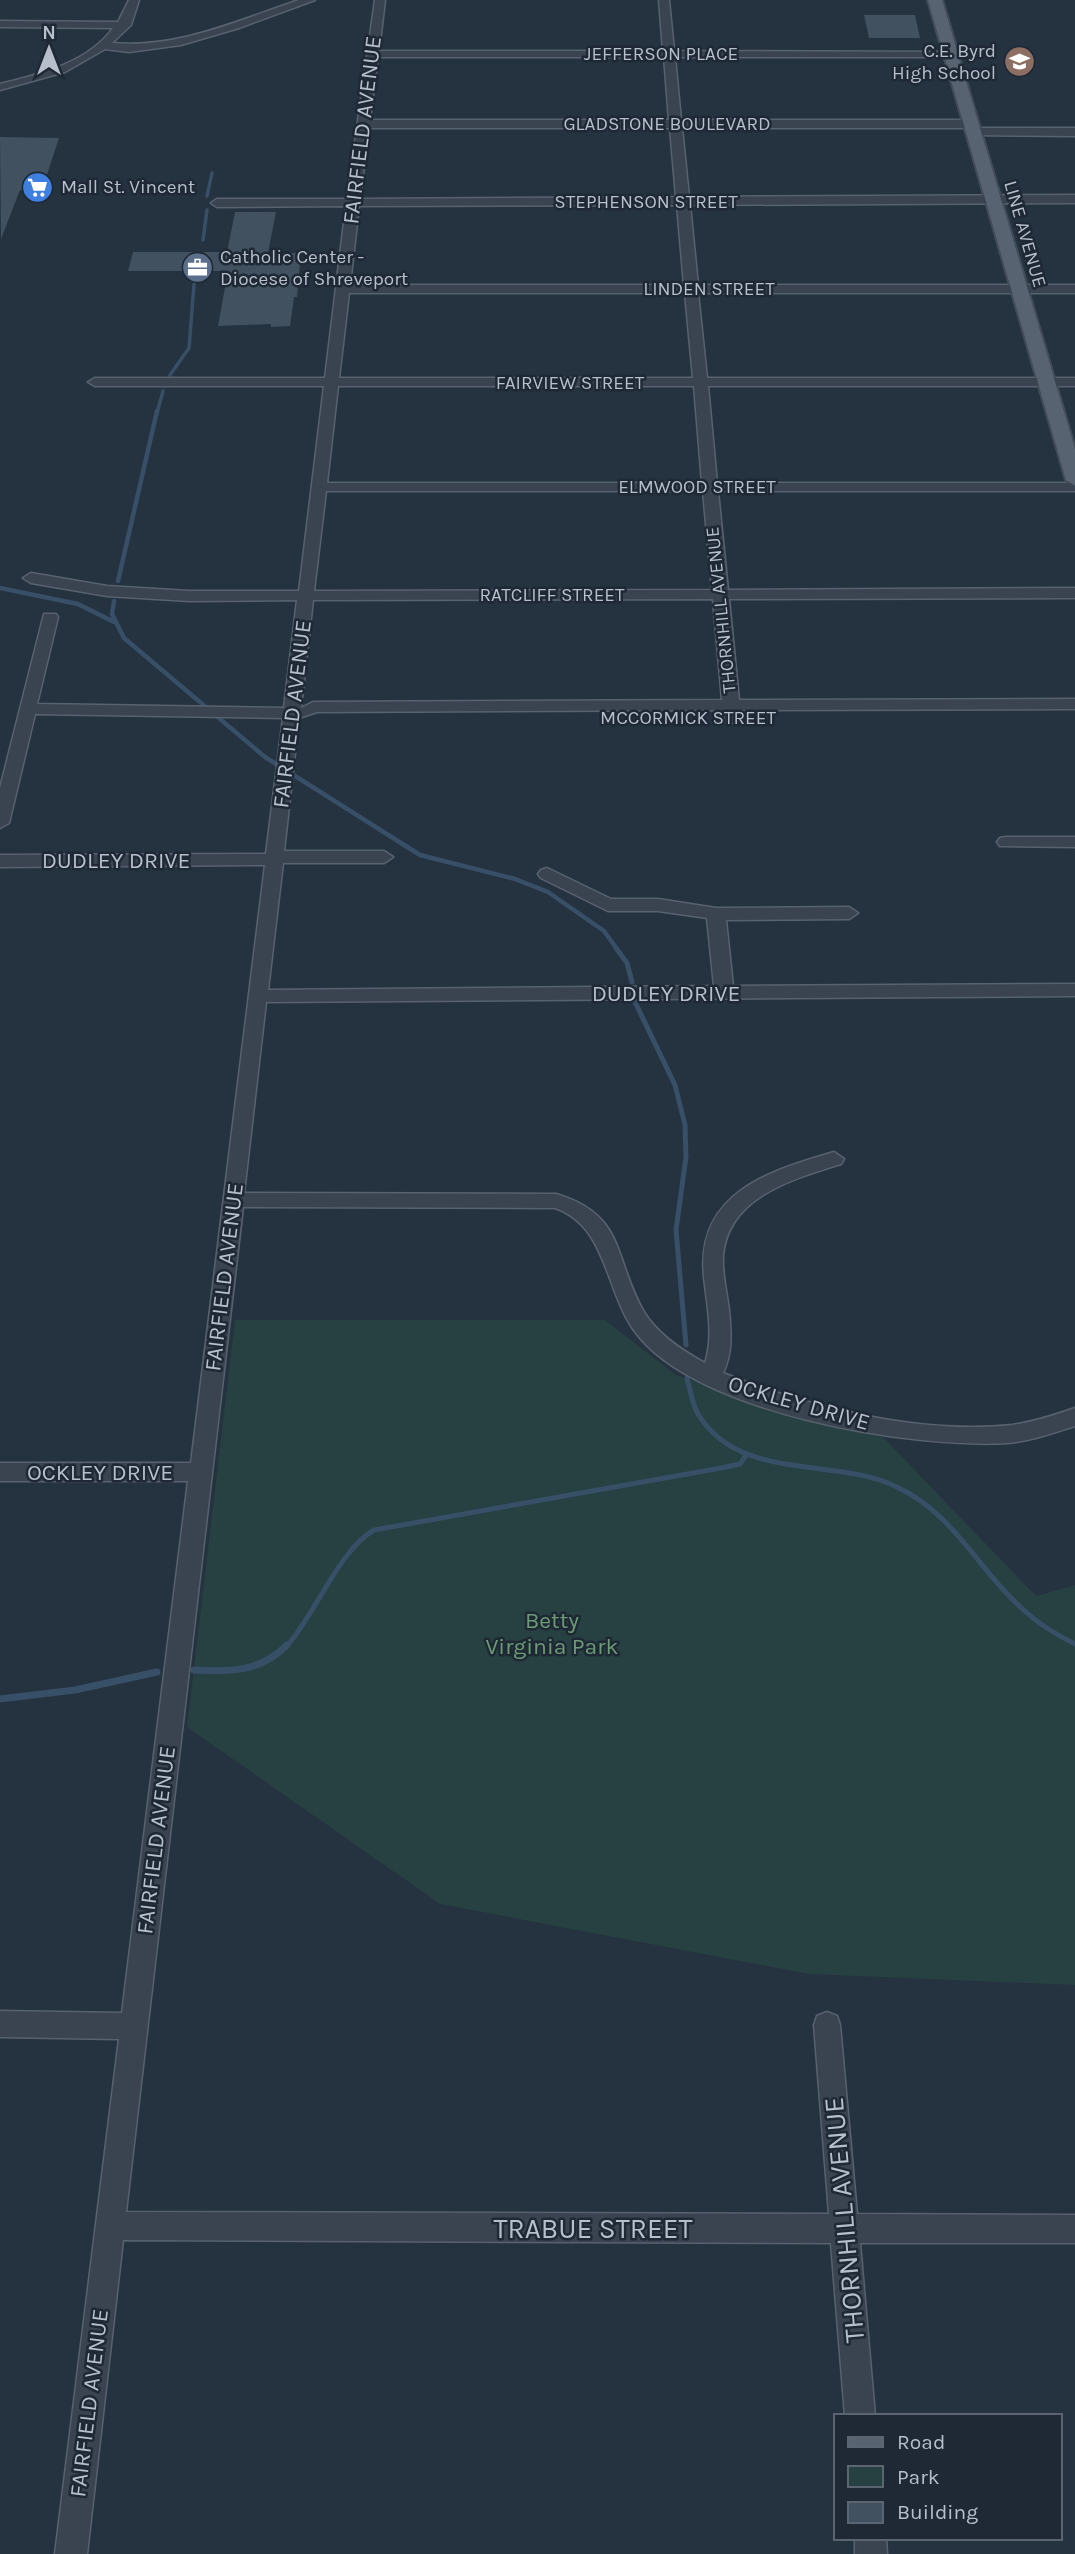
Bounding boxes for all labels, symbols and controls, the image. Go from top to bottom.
north arrow [14,14,84,84]
text: N [42,22,56,44]
street label: FAIRFIELD AVENUE [337,34,387,226]
place label: C.E. Byrd High School [892,40,996,84]
street label: JEFFERSON PLACE [584,43,738,65]
school or university icon: C.E. Byrd High School [1002,45,1036,79]
street label: GLADSTONE BOULEVARD [563,113,771,135]
supermarket icon: Mall St. Vincent [21,170,55,204]
place label: Mall St. Vincent [61,176,195,198]
street label: LINE AVENUE [999,178,1051,290]
street label: STEPHENSON STREET [554,191,738,213]
place label: Catholic Center - Diocese of Shreveport [220,246,408,290]
office icon: Catholic Center - Diocese of Shreveport [180,251,214,285]
street label: LINDEN STREET [643,278,775,300]
street label: FAIRVIEW STREET [496,372,645,394]
street label: ELMWOOD STREET [618,476,776,498]
street label: THORNHILL AVENUE [701,526,741,694]
street label: RATCLIFF STREET [479,584,625,606]
street label: FAIRFIELD AVENUE [267,618,317,810]
street label: MCCORMICK STREET [600,707,776,729]
street label: DUDLEY DRIVE [42,847,190,874]
street label: DUDLEY DRIVE [592,980,740,1007]
street label: FAIRFIELD AVENUE [199,1181,249,1373]
street label: OCKLEY DRIVE [725,1370,873,1436]
street label: OCKLEY DRIVE [27,1459,173,1486]
park label: Betty Virginia Park [485,1607,619,1660]
street label: FAIRFIELD AVENUE [131,1744,181,1936]
street label: THORNHILL AVENUE [817,2096,871,2344]
street label: TRABUE STREET [494,2212,692,2245]
street label: FAIRFIELD AVENUE [64,2307,114,2499]
legend [834,2414,1061,2540]
text: Road [897,2430,945,2454]
text: Park [897,2465,940,2489]
text: Building [897,2500,978,2524]

